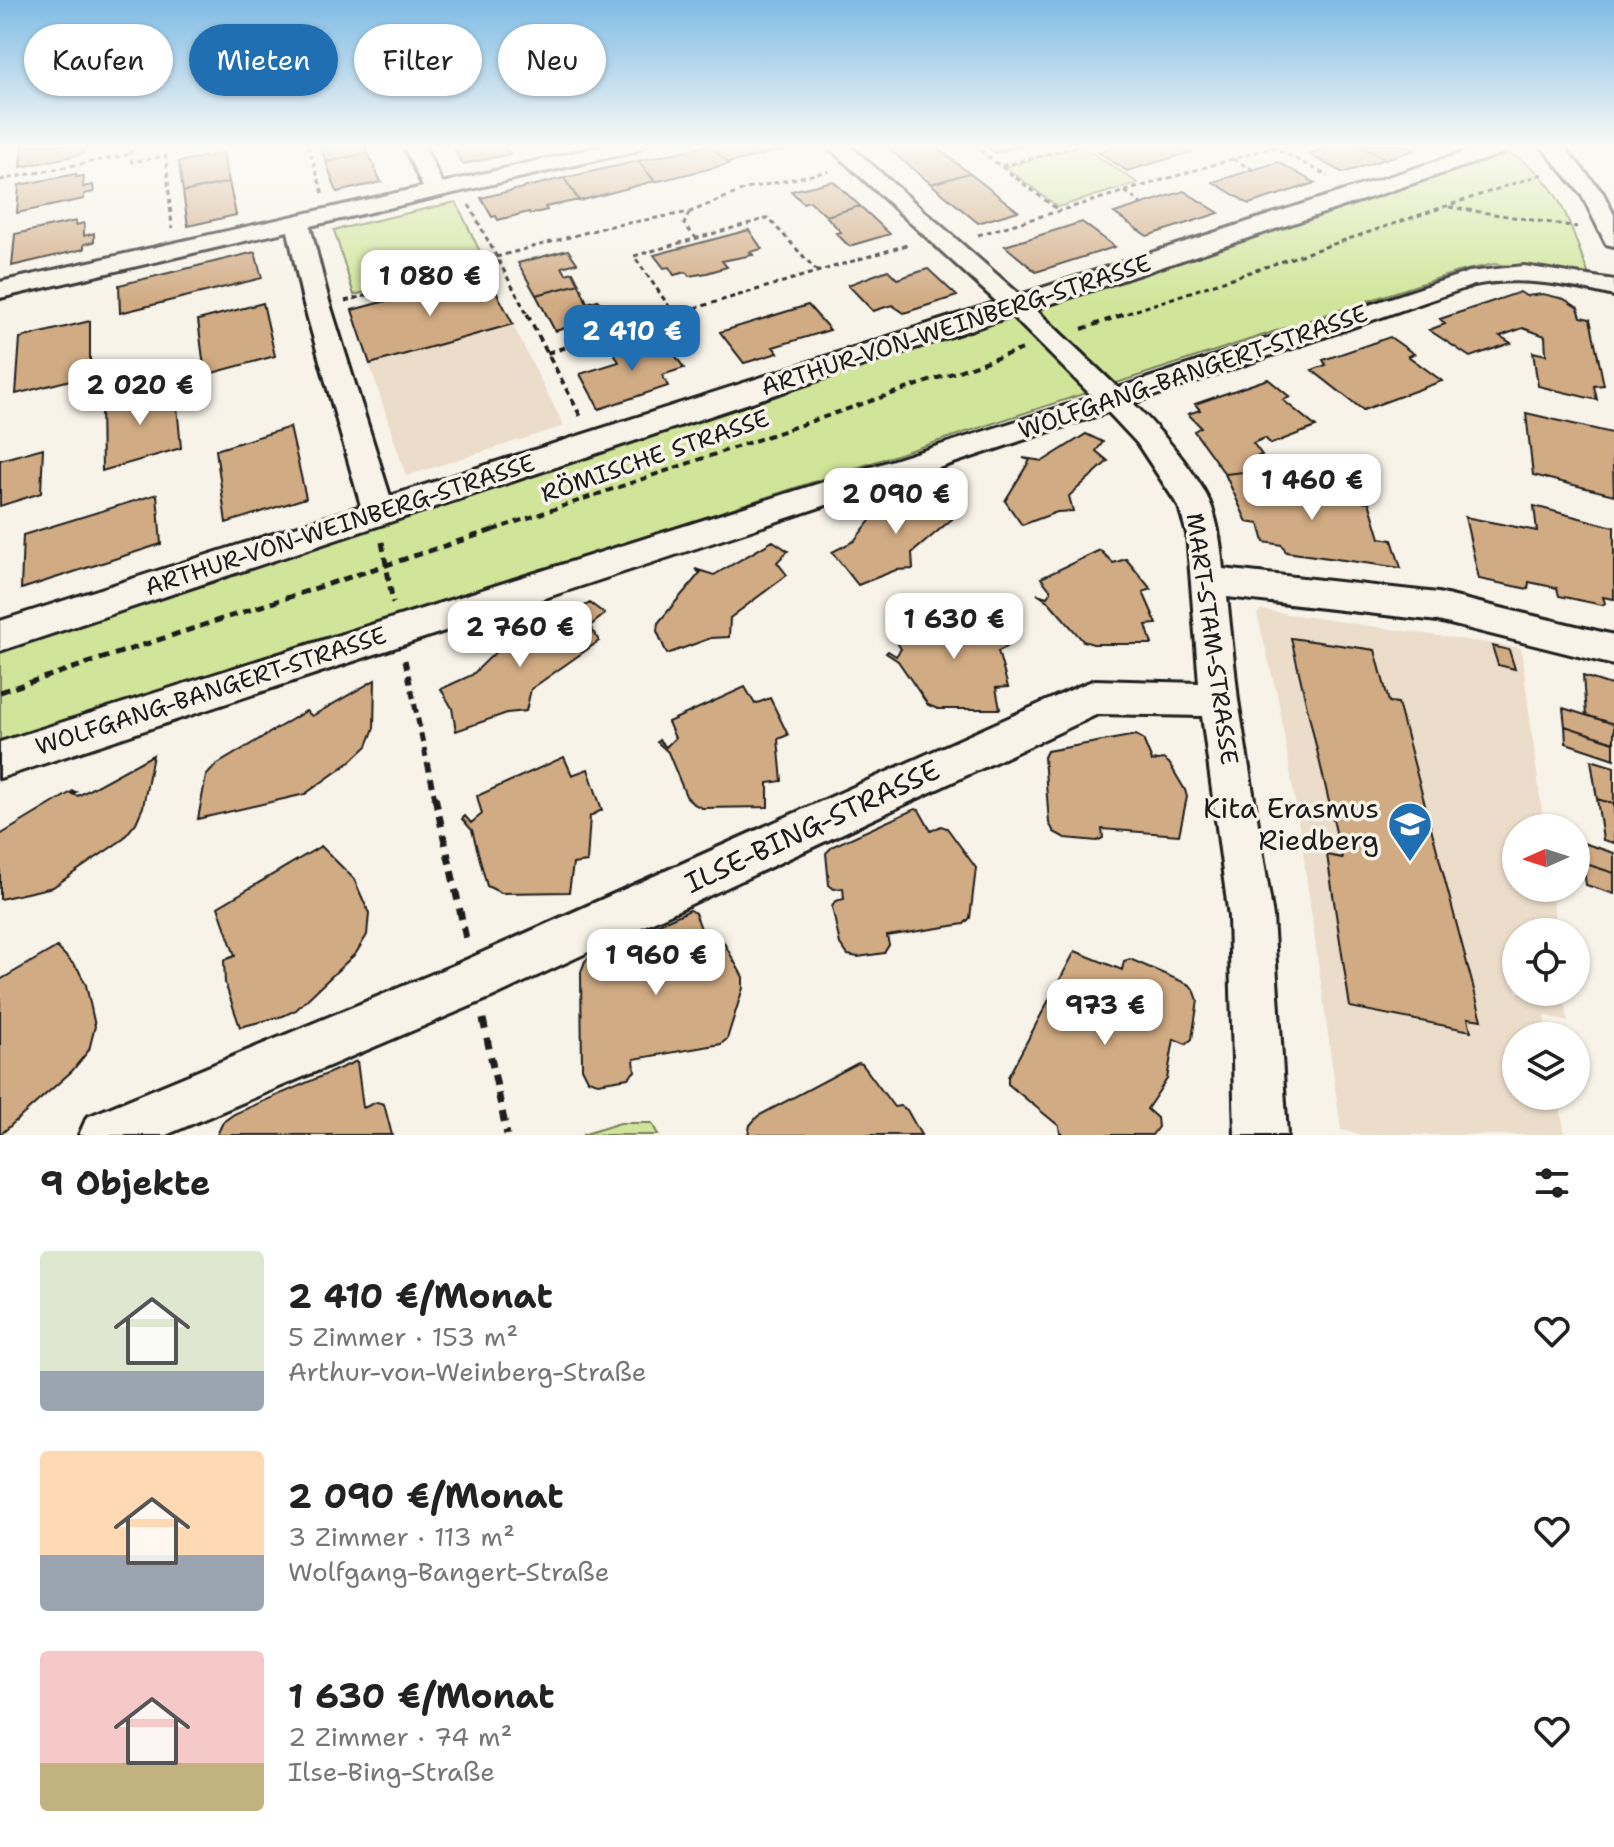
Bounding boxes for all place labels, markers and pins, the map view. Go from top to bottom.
pin: 1 080 € [356,250,504,318]
pin: 2 410 € [558,305,706,373]
pin: 2 020 € [66,359,214,427]
pin: 1 460 € [1238,454,1386,522]
pin: 2 090 € [822,468,970,536]
pin: 1 630 € [880,593,1028,661]
pin: 2 760 € [446,601,594,669]
place label: Kita Erasmus Riedberg [1203,789,1379,859]
school or university icon: Kita Erasmus Riedberg [1386,800,1434,863]
pin: 1 960 € [582,929,730,997]
pin: 973 € [1049,979,1161,1047]

